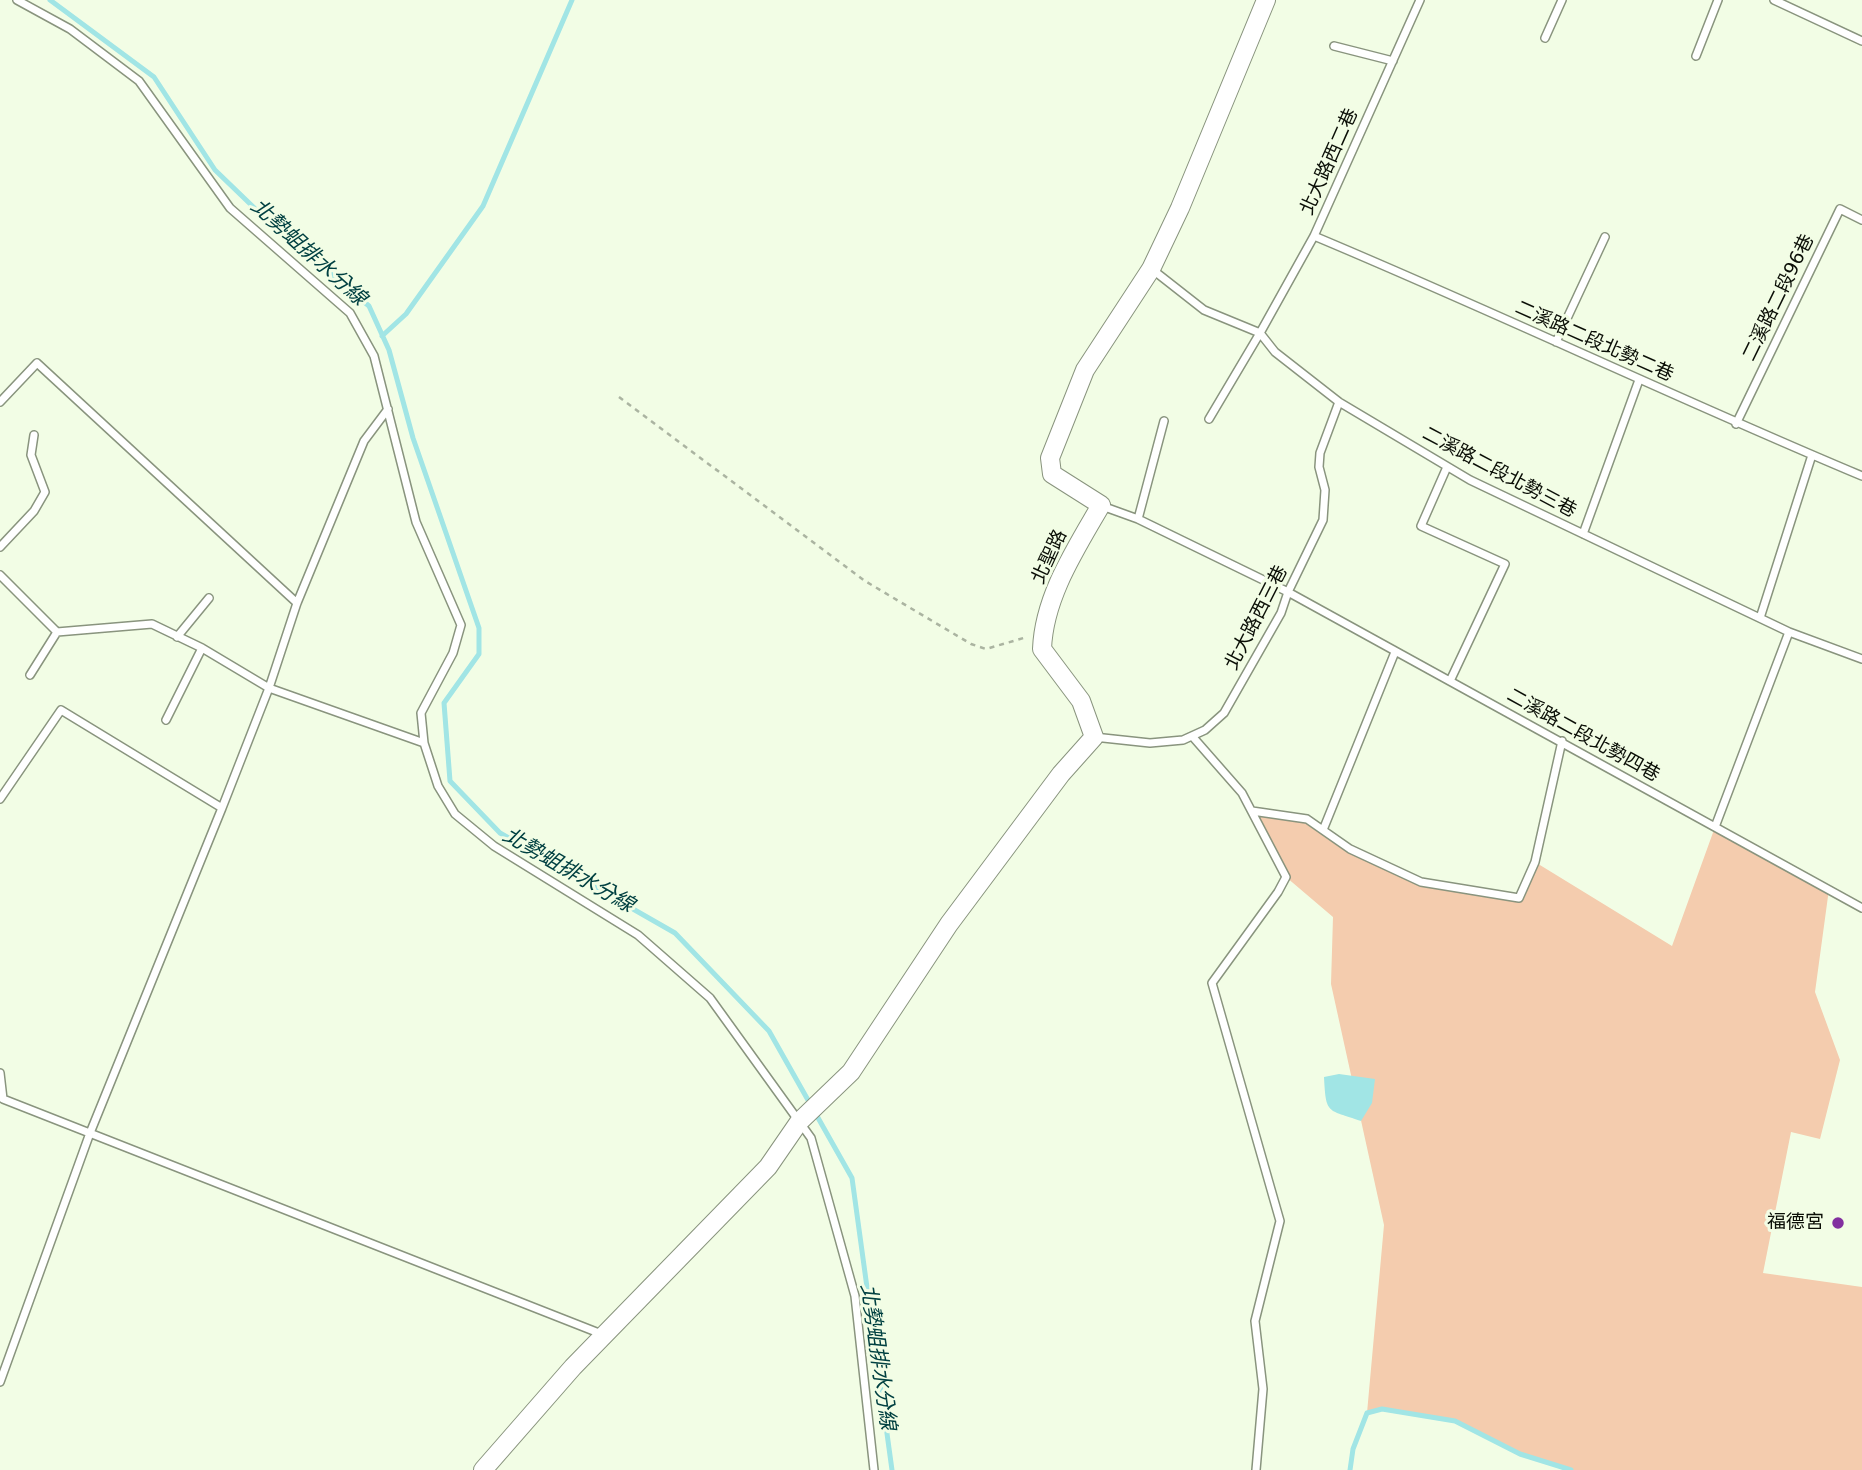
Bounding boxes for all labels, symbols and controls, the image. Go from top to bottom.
street label: 北大路西二巷 [1296,105,1364,219]
water label: 北勢蛆排水分線 [245,194,371,312]
street label: 二溪路二段96巷 [1738,231,1820,365]
street label: 二溪路二段北勢二巷 [1511,297,1677,387]
street label: 二溪路二段北勢三巷 [1418,423,1580,523]
street label: 北聖路 [1028,526,1072,588]
street label: 北大路西三巷 [1221,562,1293,674]
street label: 二溪路二段北勢四巷 [1503,685,1663,787]
water label: 北勢蛆排水分線 [498,823,638,919]
place label: 福德宮 [1767,1212,1824,1234]
marker: 福德宮 [1830,1215,1846,1231]
water label: 北勢蛆排水分線 [854,1282,900,1432]

